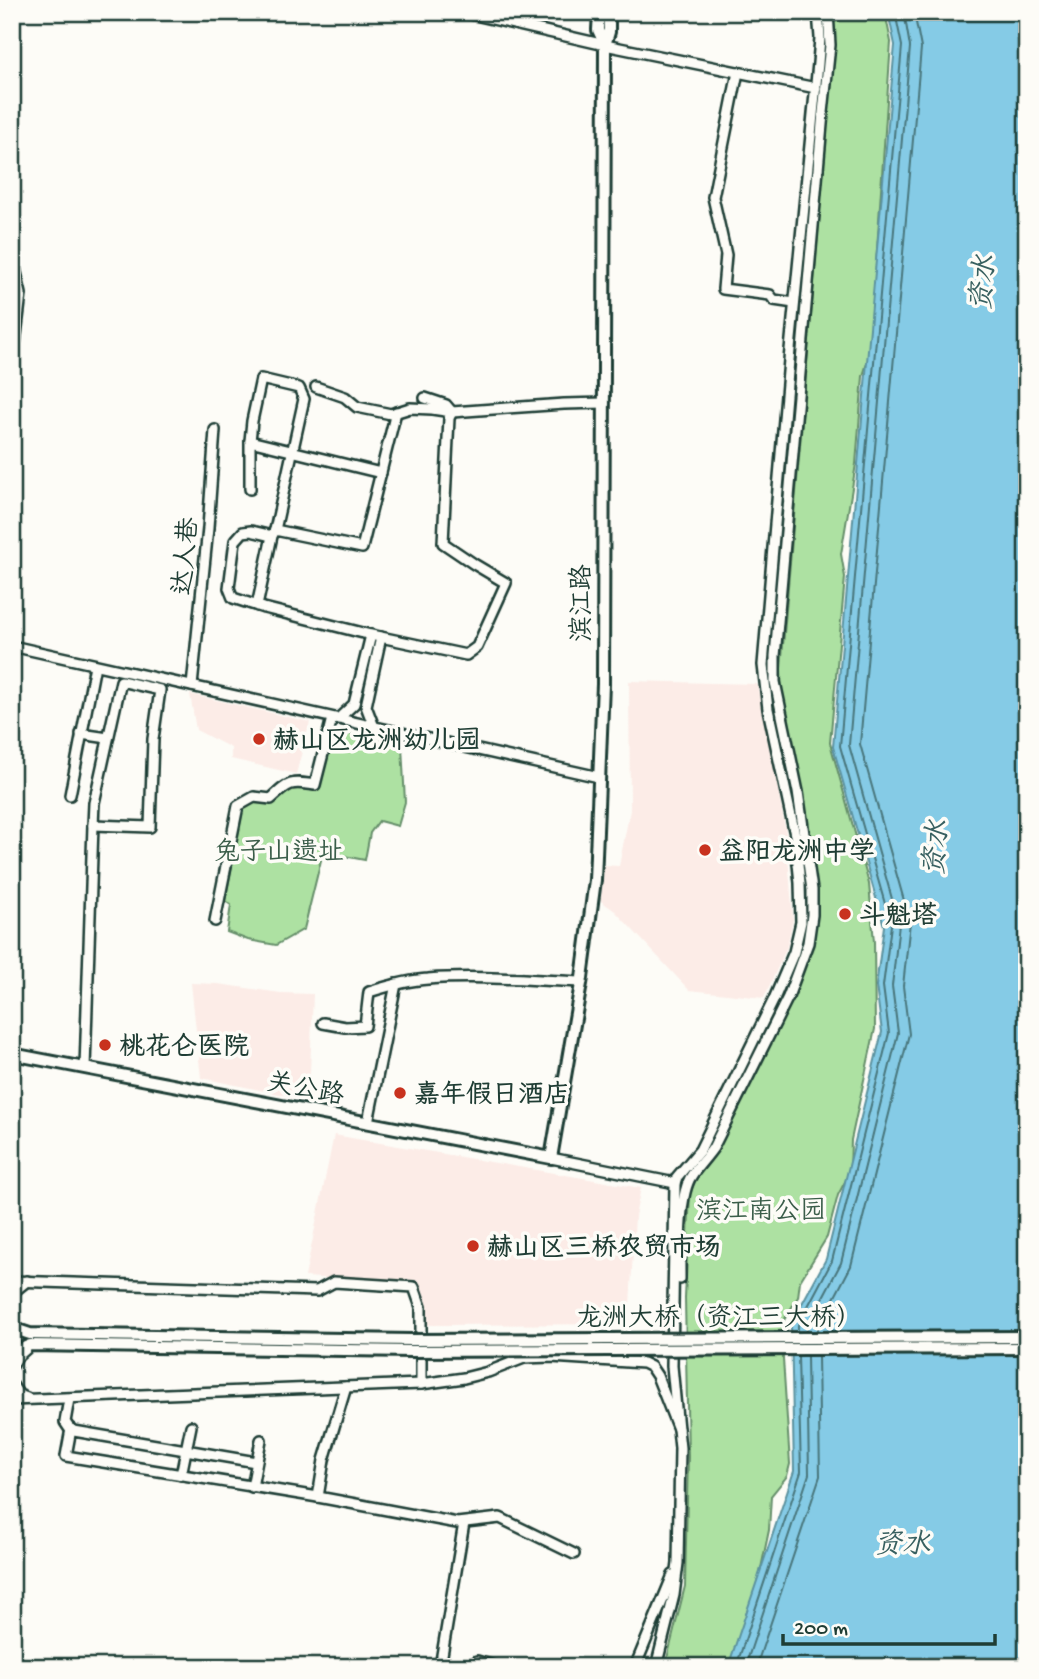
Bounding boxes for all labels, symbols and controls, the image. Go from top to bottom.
water label: 资水 [965,253,1004,313]
street label: 达人巷 [168,516,207,597]
street label: 滨江路 [567,564,600,642]
place label: 赫山区龙洲幼儿园 [273,726,481,759]
marker: 赫山区龙洲幼儿园 [251,731,267,747]
water label: 资水 [918,818,957,878]
park label: 兔子山遗址 [214,837,344,870]
place label: 益阳龙洲中学 [719,837,875,870]
marker: 益阳龙洲中学 [697,842,713,858]
place label: 斗魁塔 [859,901,937,934]
marker: 斗魁塔 [837,906,853,922]
place label: 桃花仑医院 [119,1032,249,1065]
marker: 桃花仑医院 [97,1037,113,1053]
street label: 关公路 [264,1067,347,1114]
place label: 嘉年假日酒店 [414,1080,570,1113]
marker: 嘉年假日酒店 [392,1085,408,1101]
park label: 滨江南公园 [696,1196,826,1229]
place label: 赫山区三桥农贸市场 [487,1233,721,1266]
marker: 赫山区三桥农贸市场 [465,1238,481,1254]
street label: 龙洲大桥（资江三大桥） [576,1303,862,1336]
water label: 资水 [874,1528,931,1563]
scale bar [783,1602,995,1646]
text: 200 m [794,1618,848,1643]

